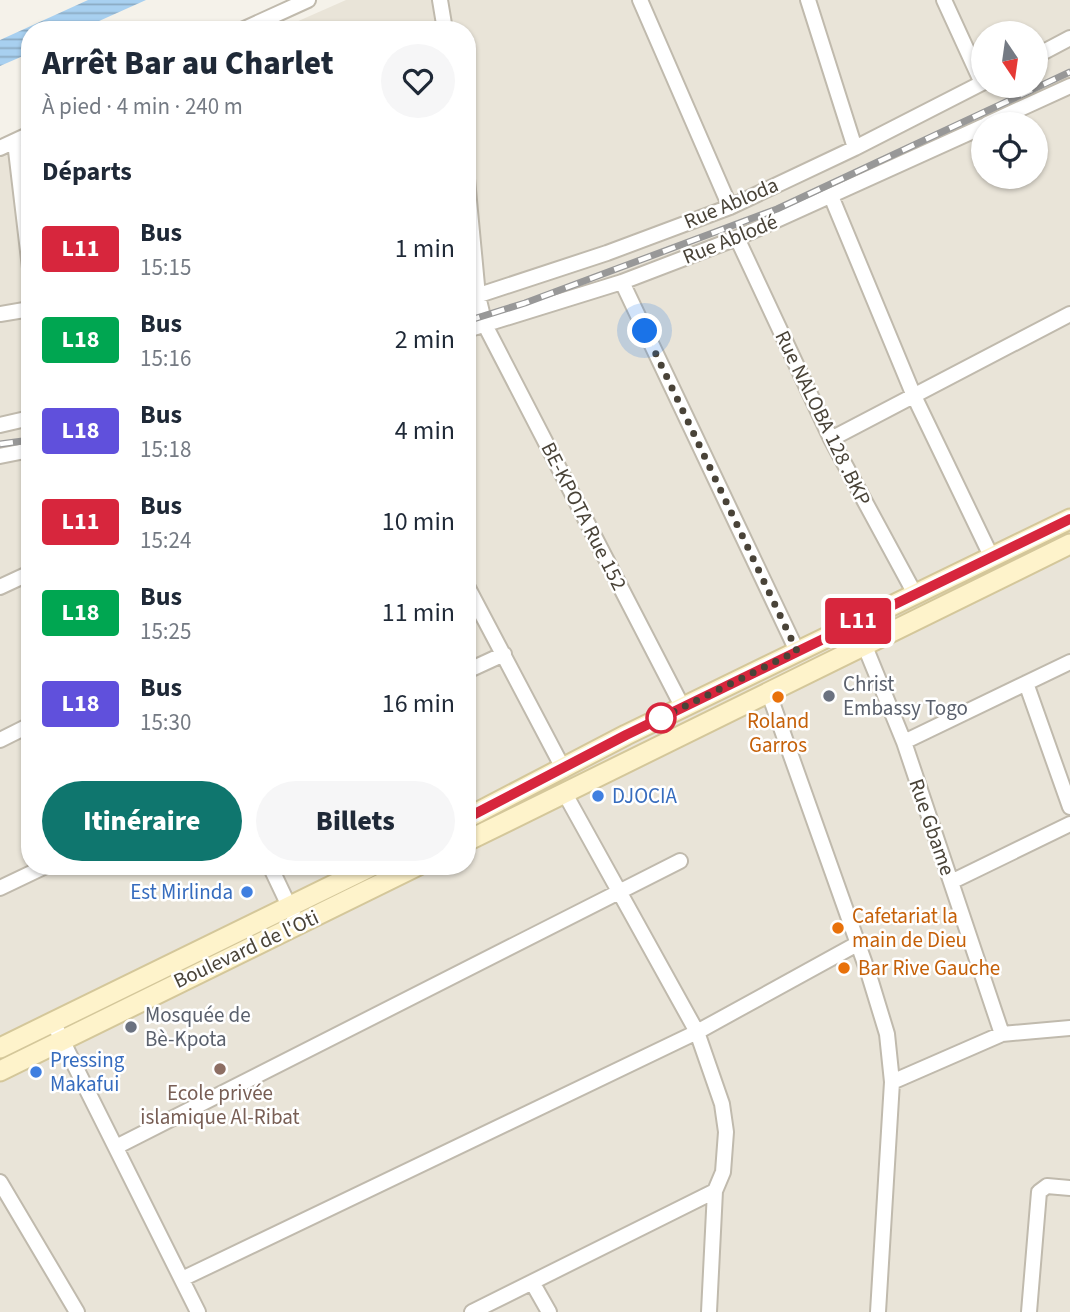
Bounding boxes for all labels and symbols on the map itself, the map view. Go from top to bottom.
north arrow [971,21,1048,98]
street label: Rue Abloda [679,170,783,236]
street label: Rue Ablodé [678,206,782,272]
your location [627,313,662,348]
street label: Rue NALOBA 128 .BKP [768,325,878,511]
street label: BE-KPOTA Rue 152 [534,437,634,595]
line badge: L11 [818,598,898,644]
place label: Christ Embassy Togo [843,669,968,723]
marker: Christ Embassy Togo [821,688,837,704]
marker: Roland Garros [770,689,786,705]
unlabelled marker [646,703,676,733]
place label: Roland Garros [747,706,809,760]
street label: Rue Gbame [901,775,963,879]
place label: DJOCIA [612,781,678,811]
marker: DJOCIA [590,788,606,804]
place label: Est Mirlinda [130,877,233,907]
marker: Est Mirlinda [239,884,255,900]
place label: Cafetariat la main de Dieu [852,901,967,955]
street label: Boulevard de l'Oti [169,902,323,996]
marker: Cafetariat la main de Dieu [830,920,846,936]
place label: Bar Rive Gauche [858,953,1000,983]
marker: Bar Rive Gauche [836,960,852,976]
place label: Mosquée de Bè-Kpota [145,1000,251,1054]
marker: Mosquée de Bè-Kpota [123,1019,139,1035]
place label: Pressing Makafui [50,1045,125,1099]
marker: Ecole privée islamique Al-Ribat [212,1061,228,1077]
marker: Pressing Makafui [28,1064,44,1080]
place label: Ecole privée islamique Al-Ribat [140,1078,300,1132]

